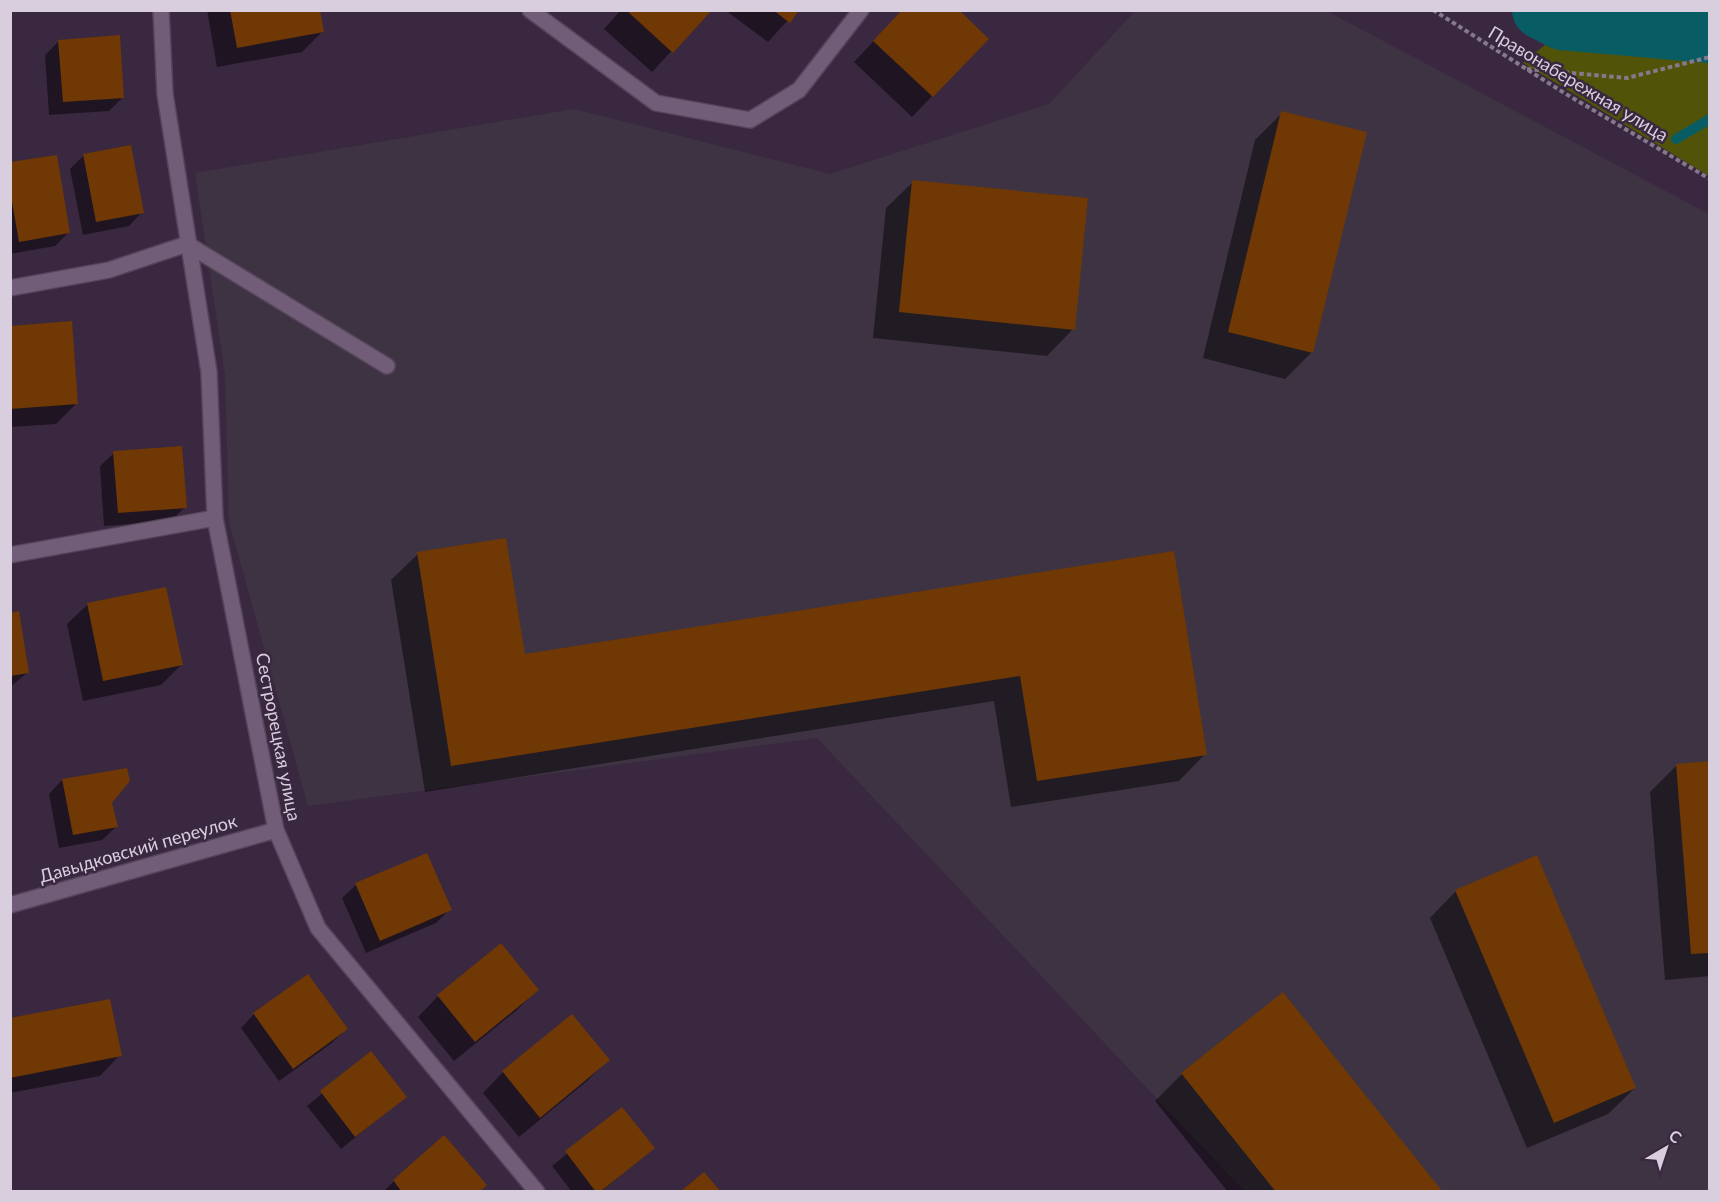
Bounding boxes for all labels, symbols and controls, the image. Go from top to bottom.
street label: Правонабережная улица [1485,21,1672,146]
street label: Сестрорецкая улица [252,651,306,823]
street label: Давыдковский переулок [36,809,240,887]
north arrow [1636,1118,1696,1178]
text: С [1666,1125,1686,1147]

